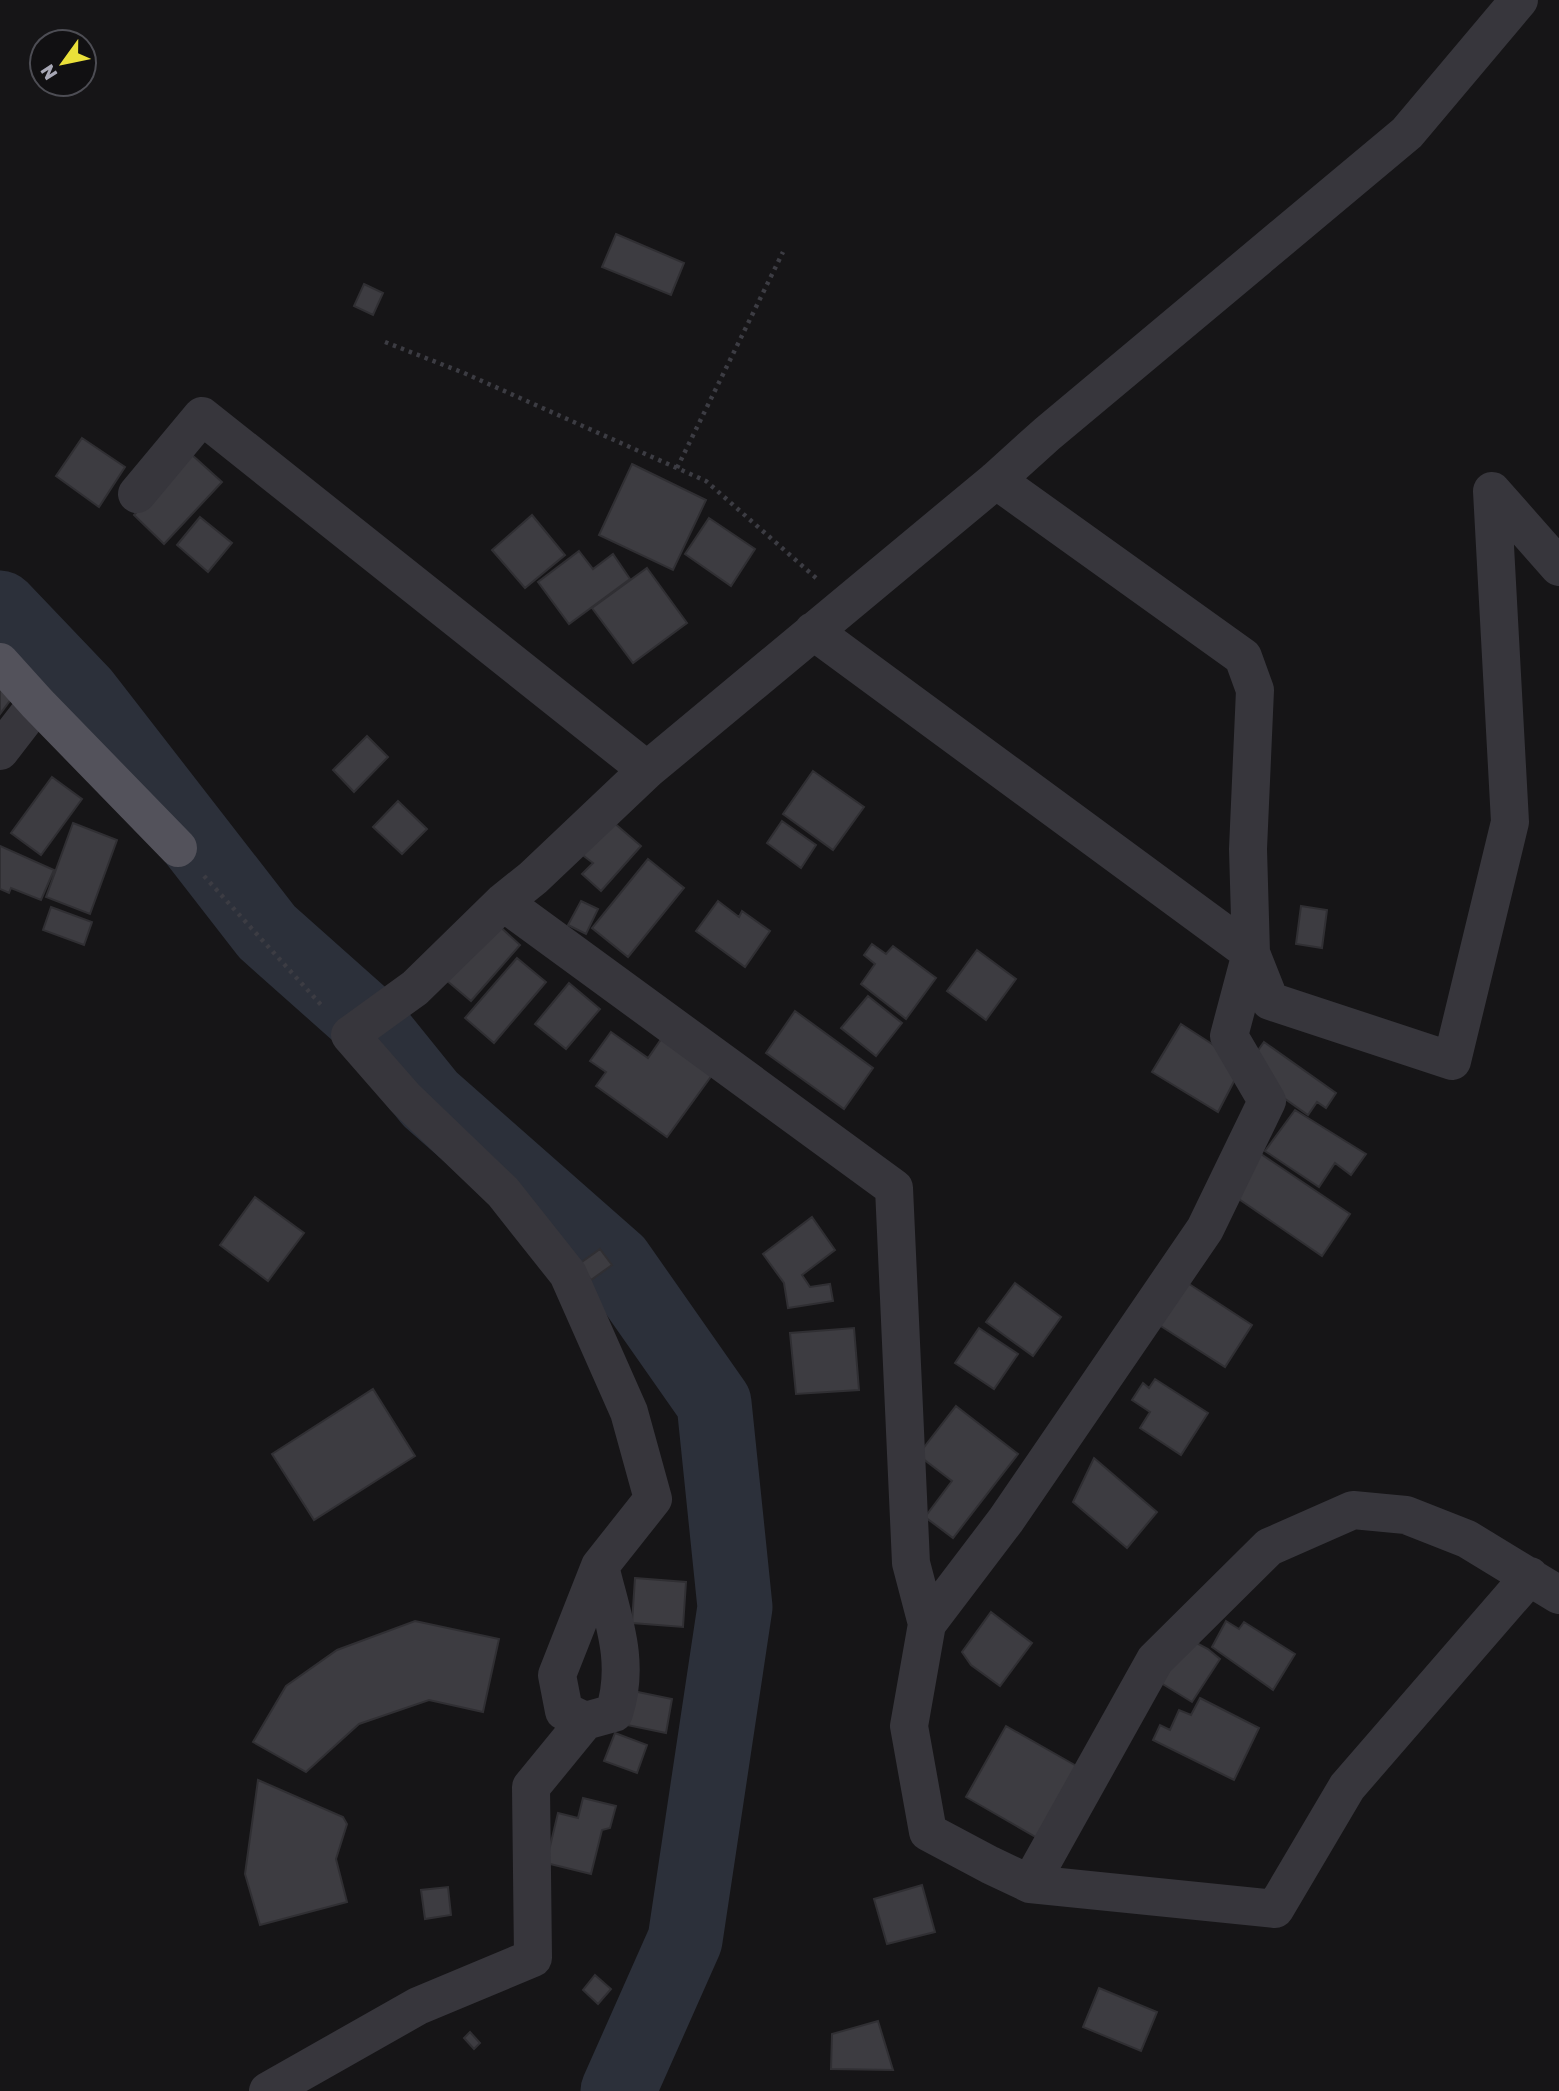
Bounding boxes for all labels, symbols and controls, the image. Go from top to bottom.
north arrow [28,28,98,98]
text: N [36,60,63,84]

